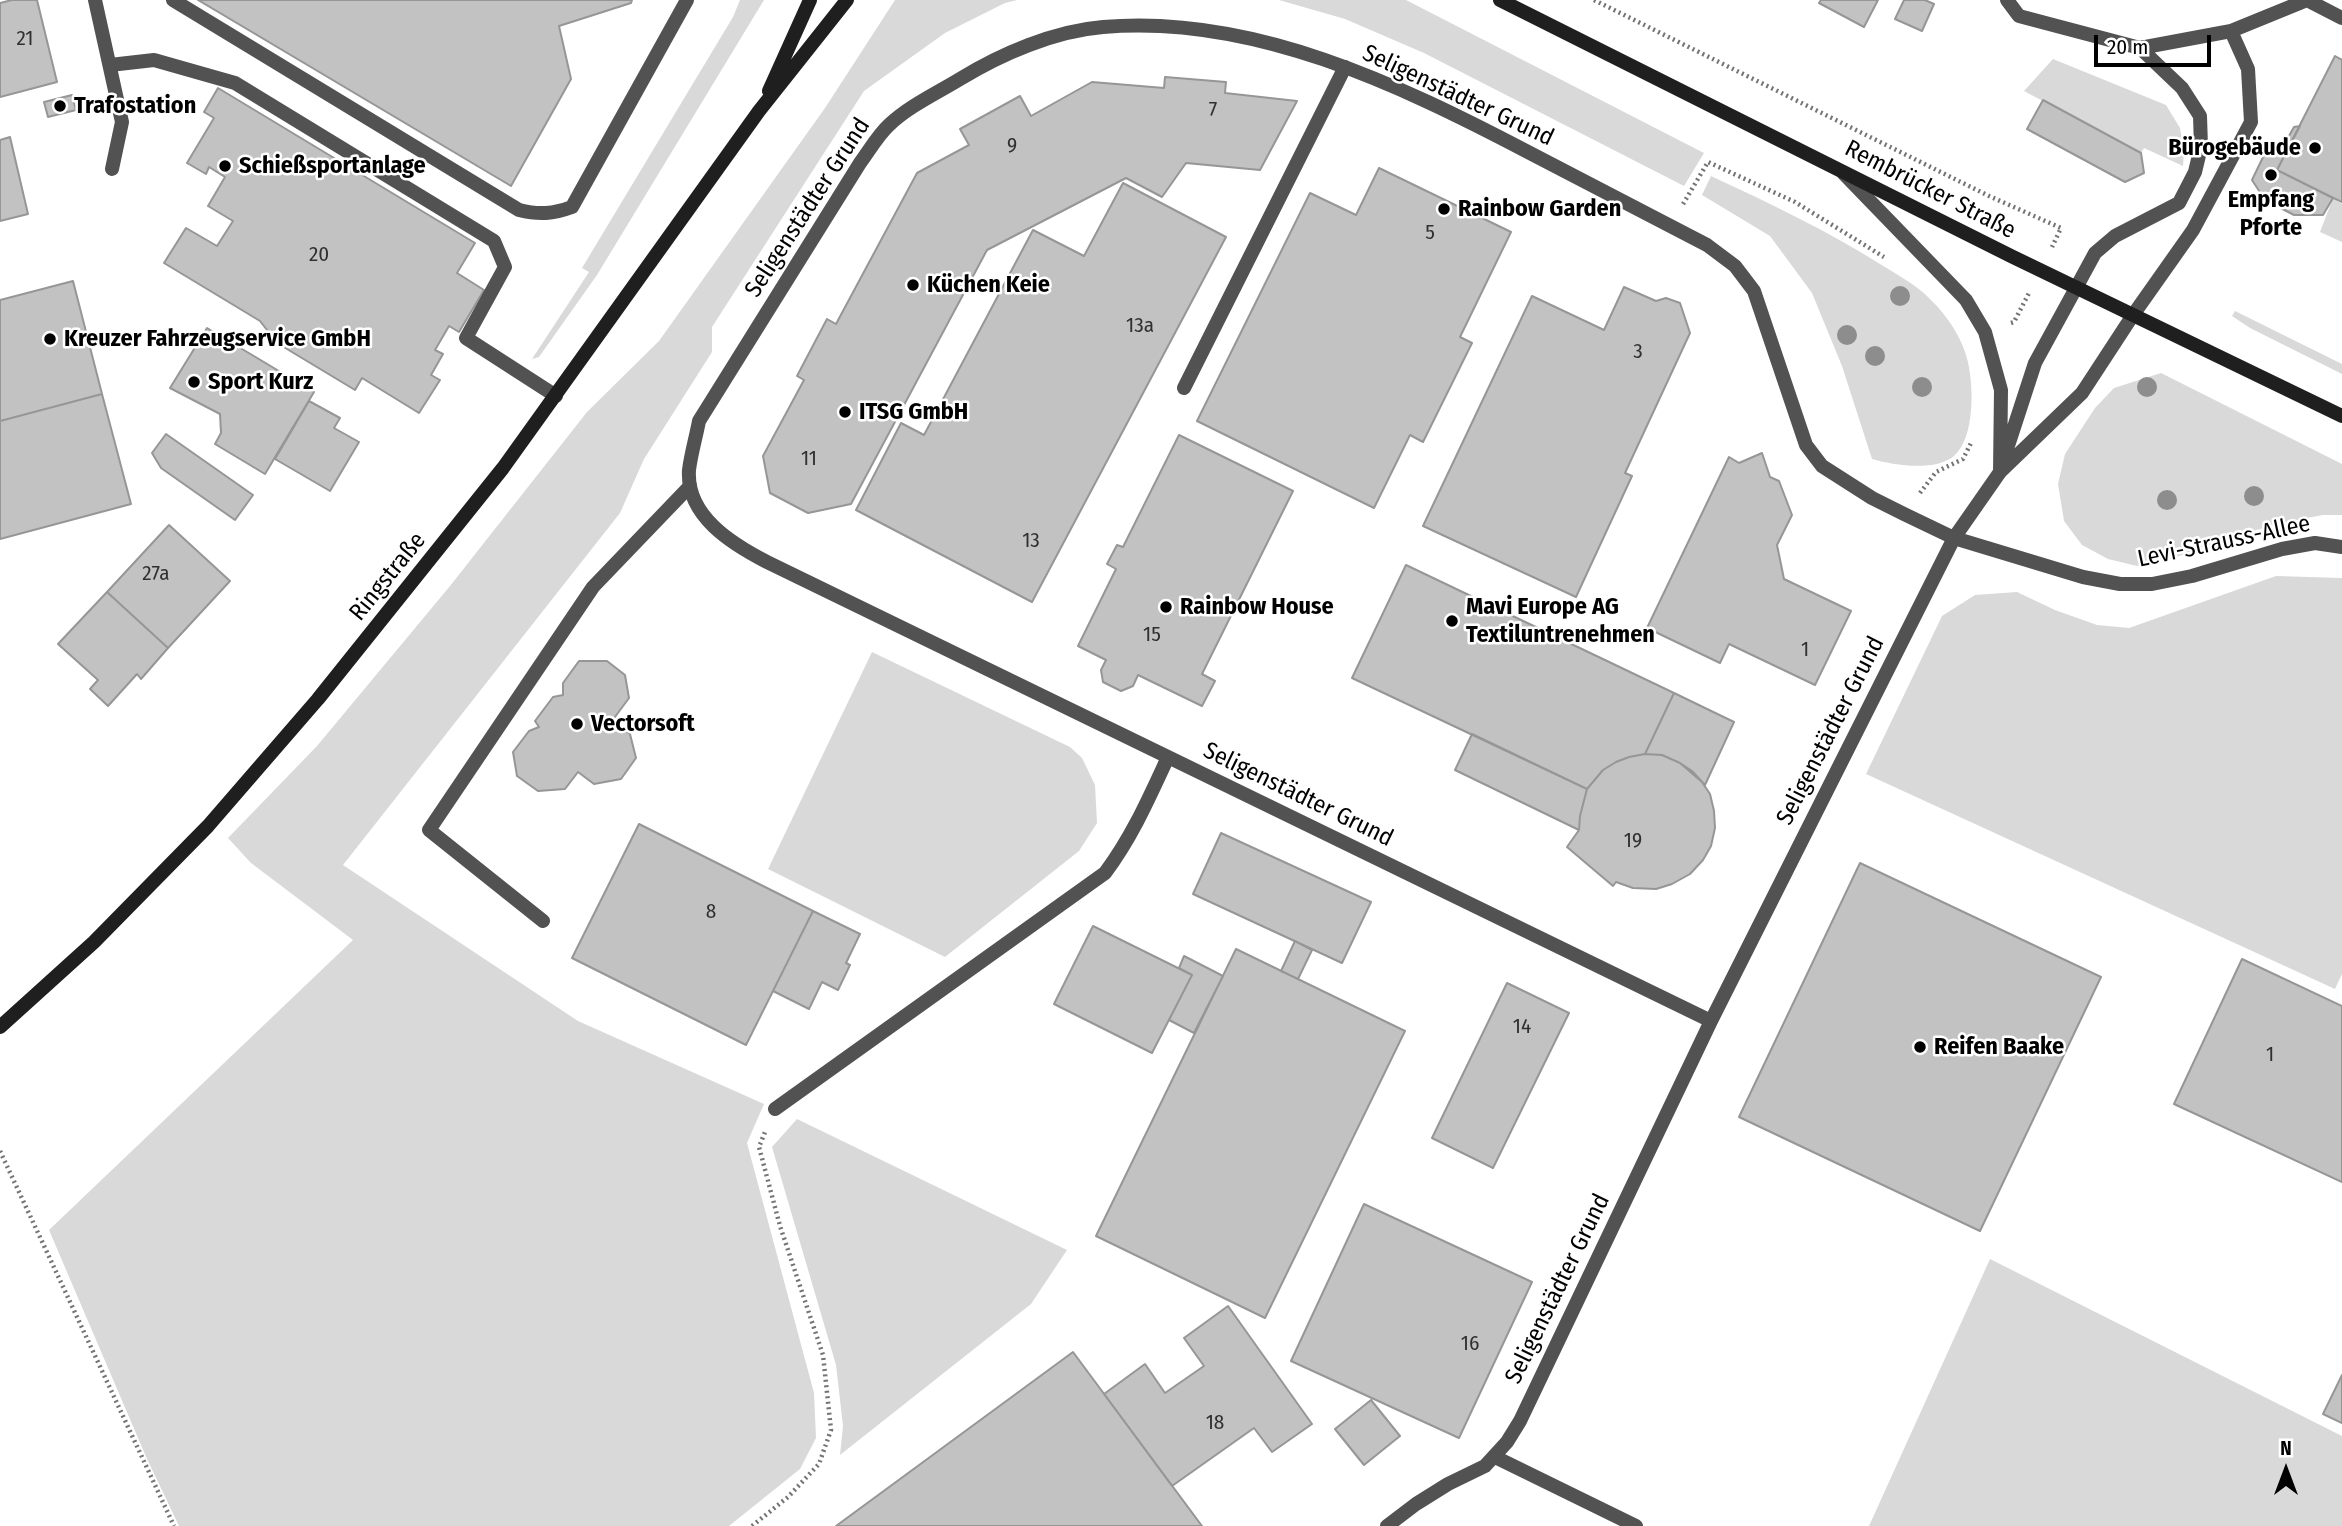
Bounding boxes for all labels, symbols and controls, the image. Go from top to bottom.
scale bar [2097,21,2214,65]
house number: 21 [17,26,33,52]
text: 20 m [2107,34,2148,60]
street label: Seligenstädter Grund [1358,39,1558,153]
place label: Trafostation [74,92,196,120]
house number: 7 [1209,97,1217,123]
marker: Trafostation [52,98,68,114]
street label: Seligenstädter Grund [739,113,877,303]
house number: 9 [1007,133,1017,159]
place label: Bürogebäude [2168,134,2301,162]
street label: Rembrücker Straße [1840,135,2020,245]
marker: Bürogebäude [2307,140,2323,156]
place label: Schießsportanlage [239,152,426,180]
marker: Schießsportanlage [217,158,233,174]
marker: Empfang Pforte [2263,167,2279,183]
place label: Empfang Pforte [2228,186,2314,242]
place label: Rainbow Garden [1458,195,1621,223]
marker: Rainbow Garden [1436,201,1452,217]
house number: 5 [1425,220,1435,246]
house number: 20 [309,242,329,268]
place label: Küchen Keie [927,271,1050,299]
marker: Küchen Keie [905,277,921,293]
house number: 13a [1126,313,1154,339]
place label: Kreuzer Fahrzeugservice GmbH [64,325,371,353]
marker: Kreuzer Fahrzeugservice GmbH [42,331,58,347]
house number: 3 [1633,339,1643,365]
place label: Sport Kurz [208,368,313,396]
marker: Sport Kurz [186,374,202,390]
place label: ITSG GmbH [859,398,968,426]
marker: ITSG GmbH [837,404,853,420]
house number: 11 [801,446,817,472]
street label: Levi-Strauss-Allee [2135,510,2313,574]
street label: Ringstraße [344,527,432,627]
house number: 13 [1022,528,1040,554]
house number: 27a [142,561,170,587]
place label: Rainbow House [1180,593,1334,621]
place label: Mavi Europe AG Textiluntrenehmen [1466,593,1655,649]
marker: Rainbow House [1158,599,1174,615]
marker: Mavi Europe AG Textiluntrenehmen [1444,613,1460,629]
house number: 15 [1143,622,1161,648]
street label: Seligenstädter Grund [1771,632,1891,830]
house number: 1 [1801,637,1809,663]
place label: Vectorsoft [591,710,695,738]
marker: Vectorsoft [569,716,585,732]
street label: Seligenstädter Grund [1198,737,1398,853]
house number: 19 [1624,828,1642,854]
house number: 8 [706,899,716,925]
house number: 14 [1513,1014,1531,1040]
place label: Reifen Baake [1934,1033,2064,1061]
marker: Reifen Baake [1912,1039,1928,1055]
house number: 1 [2266,1042,2274,1068]
street label: Seligenstädter Grund [1500,1189,1616,1389]
house number: 16 [1461,1331,1479,1357]
house number: 18 [1206,1410,1224,1436]
north arrow [2251,1435,2321,1505]
text: N [2280,1437,2292,1460]

